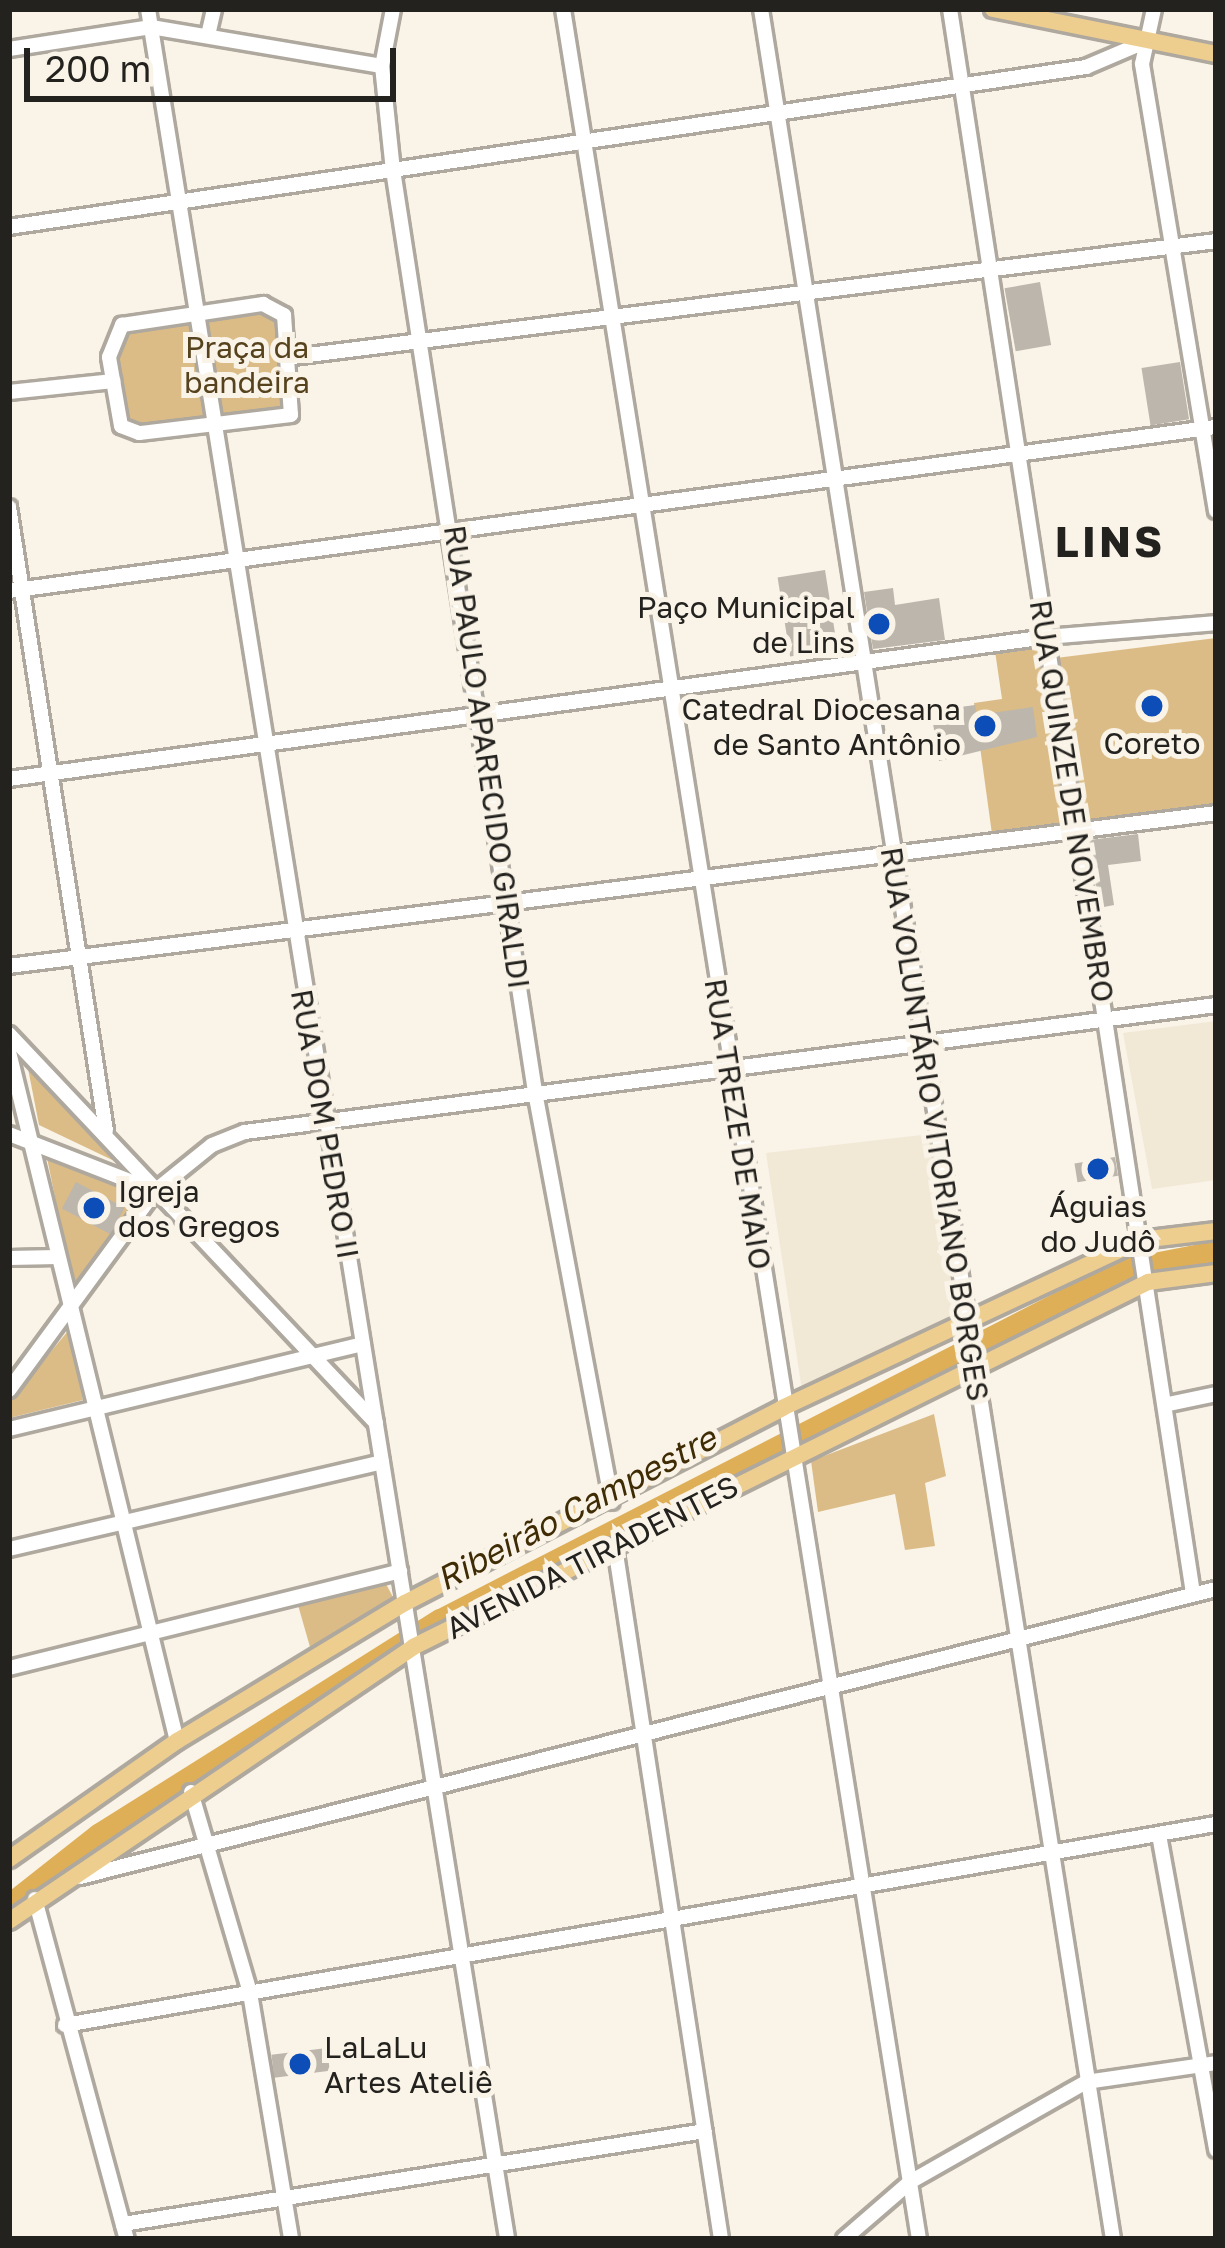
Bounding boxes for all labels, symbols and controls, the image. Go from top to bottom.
scale bar [30,24,402,98]
text: 200 m [45,47,151,90]
park label: Praça da bandeira [184,329,310,400]
district label: LINS [1055,516,1165,566]
street label: RUA PAULO APARECIDO GIRALDI [437,523,537,991]
place label: Paço Municipal de Lins [637,589,855,660]
street label: RUA QUINZE DE NOVEMBRO [1022,597,1122,1005]
marker: Paço Municipal de Lins [866,611,892,637]
place label: Catedral Diocesana de Santo Antônio [682,691,961,762]
marker: Coreto [1139,693,1165,719]
marker: Catedral Diocesana de Santo Antônio [972,713,998,739]
place label: Coreto [1103,725,1201,761]
street label: RUA VOLUNTÁRIO VITORIANO BORGES [873,844,997,1404]
street label: RUA TREZE DE MAIO [697,976,779,1272]
street label: RUA DOM PEDRO II [284,986,366,1262]
marker: Águias do Judô [1085,1156,1111,1182]
place label: Igreja dos Gregos [118,1173,280,1244]
place label: Águias do Judô [1040,1188,1156,1258]
marker: Igreja dos Gregos [81,1195,107,1221]
water label: Ribeirão Campestre [429,1418,723,1598]
street label: AVENIDA TIRADENTES [440,1468,744,1646]
place label: LaLaLu Artes Ateliê [324,2029,493,2100]
marker: LaLaLu Artes Ateliê [287,2051,313,2077]

